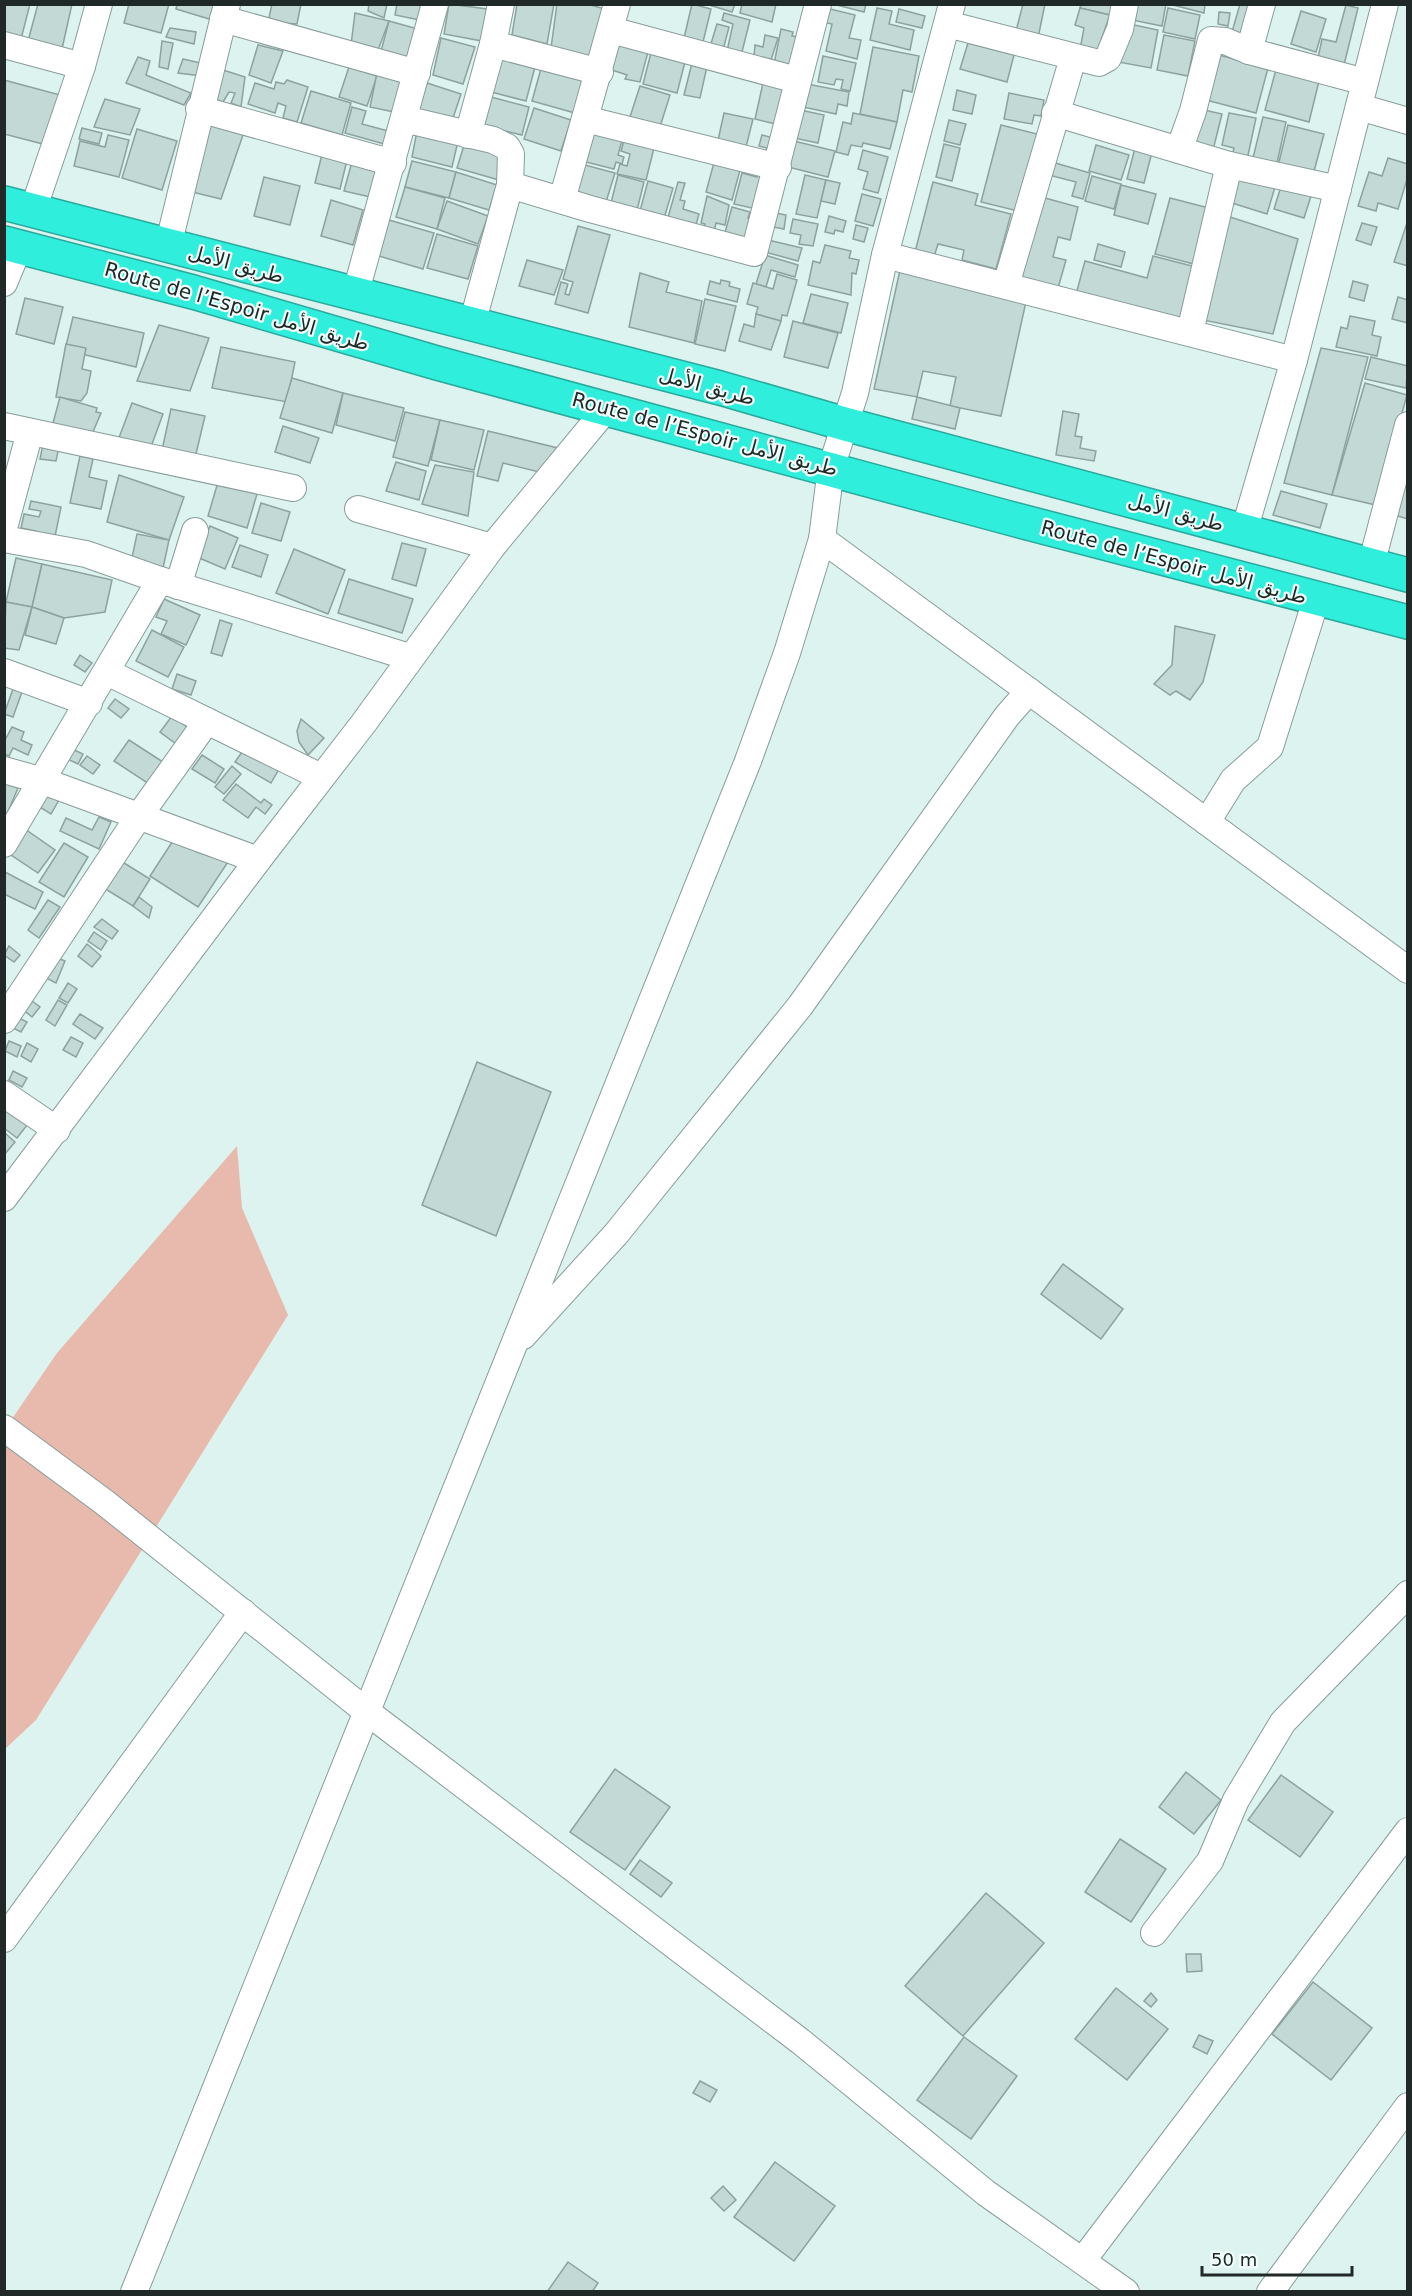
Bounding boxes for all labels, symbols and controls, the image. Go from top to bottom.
street label: طريق الأمل [185,240,287,288]
street label: Route de l’Espoir طريق الأمل [102,257,372,355]
street label: طريق الأمل [656,362,758,410]
street label: Route de l’Espoir طريق الأمل [569,387,841,481]
street label: طريق الأمل [1125,488,1227,536]
street label: Route de l’Espoir طريق الأمل [1038,515,1310,609]
scale bar [1202,2239,1352,2277]
text: 50 m [1211,2249,1257,2270]

